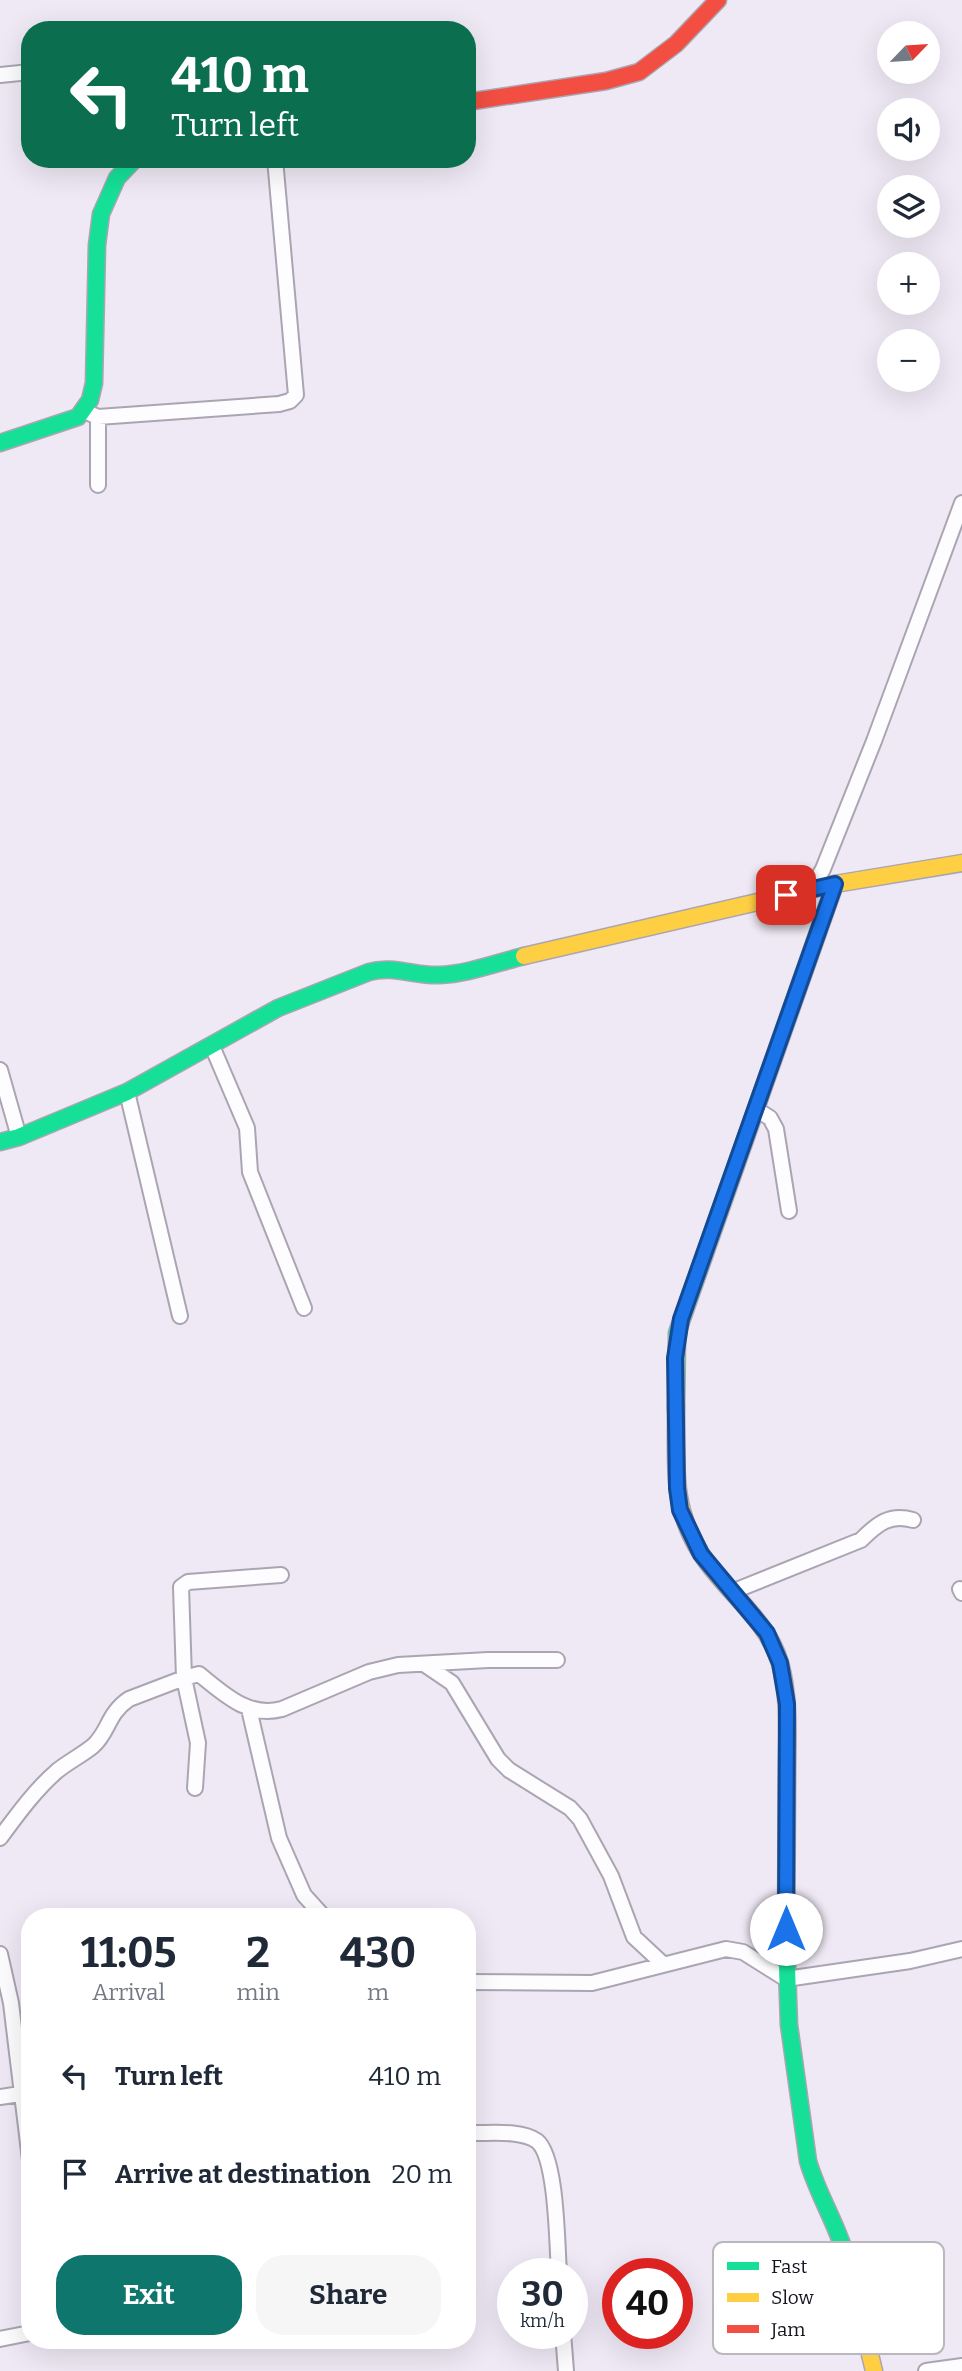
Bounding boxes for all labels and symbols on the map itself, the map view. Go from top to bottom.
north arrow [877,21,940,84]
pin [756,865,816,925]
position arrow [749,1892,823,1966]
legend [713,2242,944,2354]
text: Fast [771,2255,808,2278]
speed limit sign: 40 [602,2258,693,2349]
text: Slow [771,2286,814,2309]
text: Jam [770,2318,805,2341]

